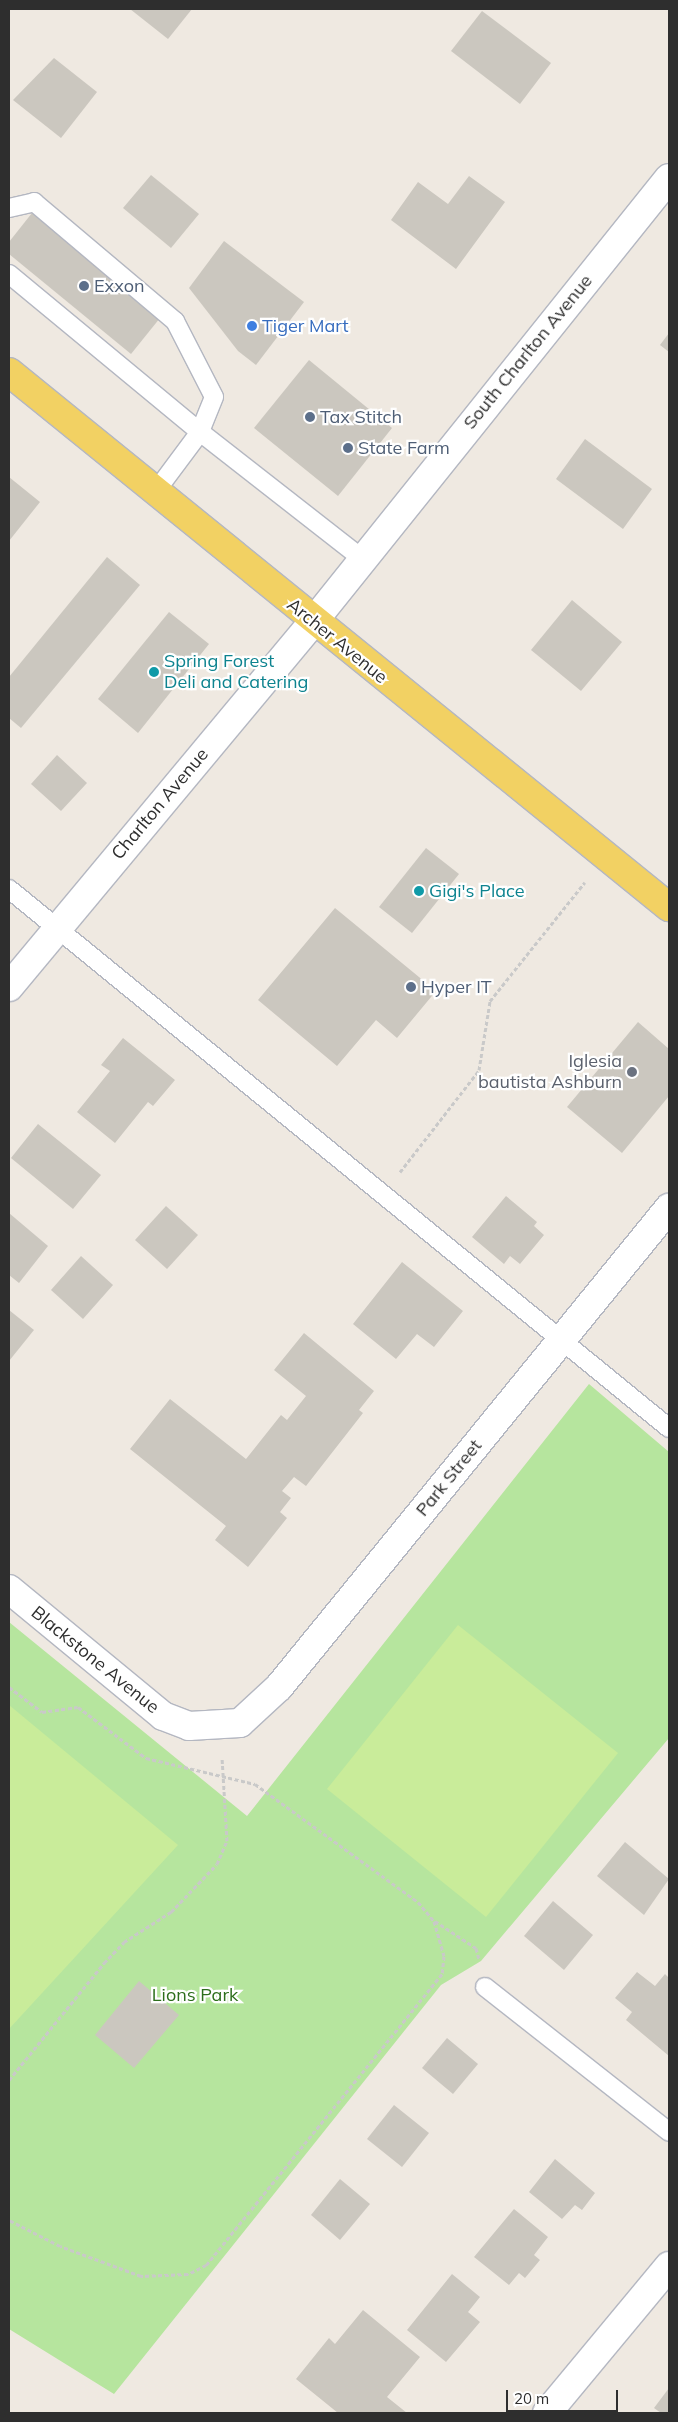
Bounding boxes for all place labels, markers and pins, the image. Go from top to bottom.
place label: Exxon [94,275,144,297]
marker: Exxon [78,280,90,292]
place label: Tiger Mart [262,315,349,337]
marker: Tiger Mart [246,320,258,332]
place label: Tax Stitch [320,406,402,428]
marker: Tax Stitch [304,411,316,423]
place label: State Farm [358,437,450,459]
marker: State Farm [342,442,354,454]
place label: Spring Forest Deli and Catering [164,651,308,694]
marker: Spring Forest Deli and Catering [148,666,160,678]
place label: Gigi's Place [429,880,525,902]
marker: Gigi's Place [413,885,425,897]
place label: Hyper IT [421,976,492,998]
marker: Hyper IT [405,981,417,993]
place label: Iglesia bautista Ashburn [478,1051,622,1094]
marker: Iglesia bautista Ashburn [626,1066,638,1078]

